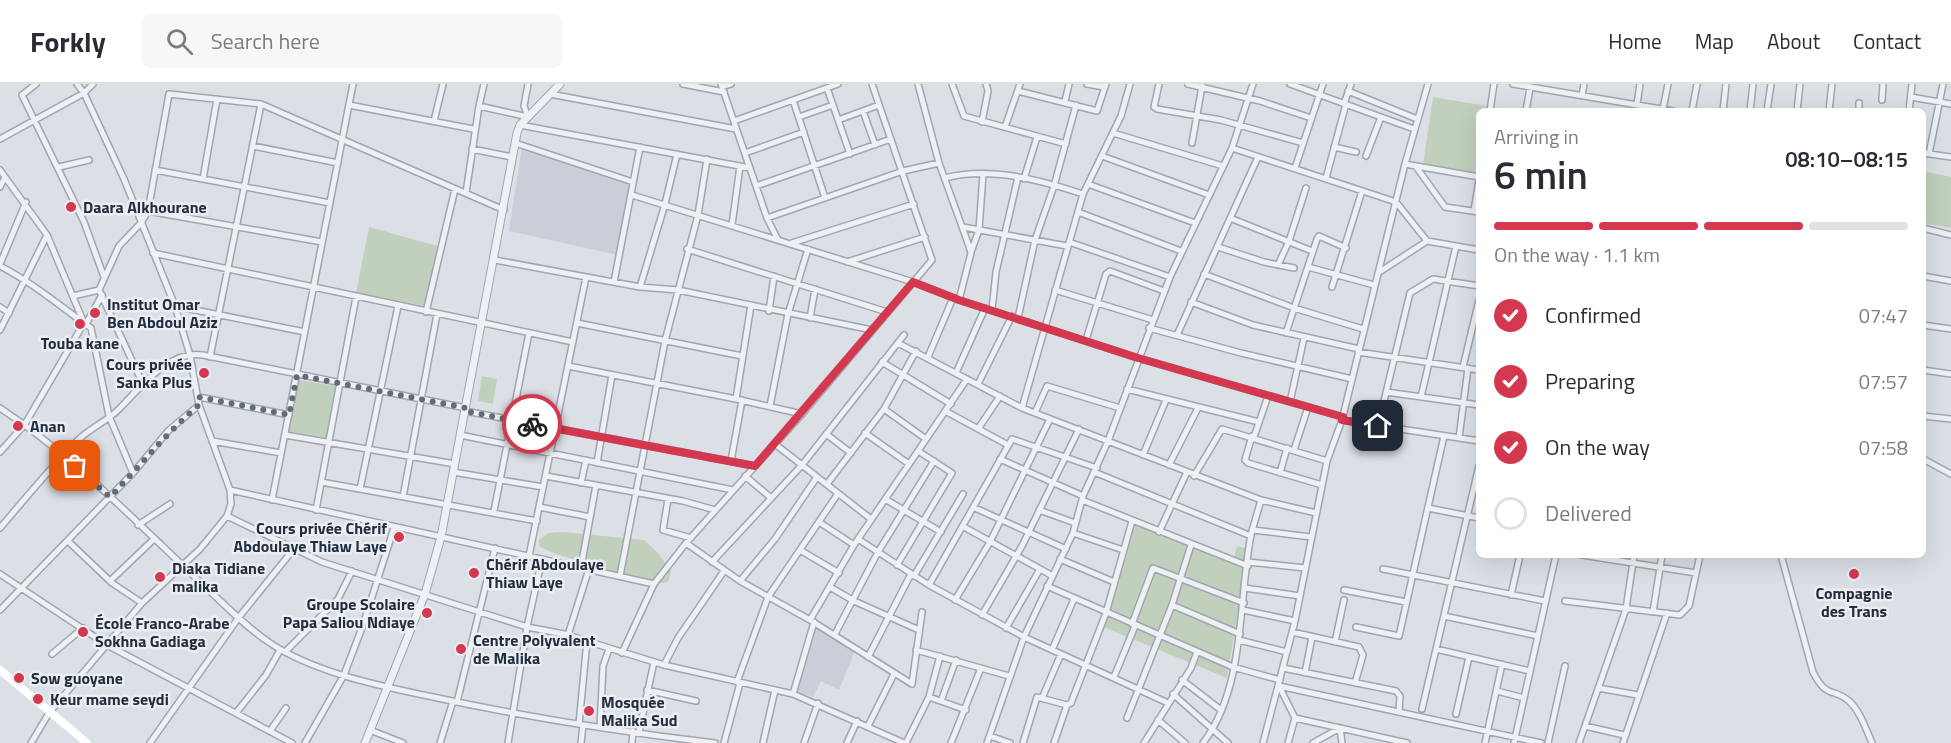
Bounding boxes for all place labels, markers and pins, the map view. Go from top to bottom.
place label: Daara Alkhourane [83,195,207,219]
marker: Daara Alkhourane [64,200,78,214]
place label: Institut Omar Ben Abdoul Aziz [107,292,218,334]
marker: Institut Omar Ben Abdoul Aziz [88,306,102,320]
marker: Touba kane [73,317,87,331]
place label: Touba kane [41,331,119,355]
place label: Cours privée Sanka Plus [106,352,192,394]
marker: Cours privée Sanka Plus [197,366,211,380]
pin [1352,400,1403,451]
place label: Anan [30,414,66,438]
marker: Anan [11,419,25,433]
pin [49,440,100,491]
place label: Cours privée Chérif Abdoulaye Thiaw Laye [234,516,387,558]
marker: Cours privée Chérif Abdoulaye Thiaw Laye [392,530,406,544]
place label: Chérif Abdoulaye Thiaw Laye [486,552,604,594]
place label: Diaka Tidiane malika [172,556,265,598]
marker: Chérif Abdoulaye Thiaw Laye [467,566,481,580]
marker: Compagnie des Trans [1847,567,1861,581]
marker: Diaka Tidiane malika [153,570,167,584]
place label: Compagnie des Trans [1815,581,1893,623]
place label: Groupe Scolaire Papa Saliou Ndiaye [283,592,415,634]
marker: Groupe Scolaire Papa Saliou Ndiaye [420,606,434,620]
place label: École Franco-Arabe Sokhna Gadiaga [95,611,229,653]
marker: École Franco-Arabe Sokhna Gadiaga [76,625,90,639]
place label: Centre Polyvalent de Malika [473,628,596,670]
marker: Centre Polyvalent de Malika [454,642,468,656]
place label: Sow guoyane [31,666,123,690]
marker: Sow guoyane [12,671,26,685]
place label: Keur mame seydi [50,687,169,711]
place label: Mosquée Malika Sud [601,690,678,732]
marker: Keur mame seydi [31,692,45,706]
marker: Mosquée Malika Sud [582,704,596,718]

